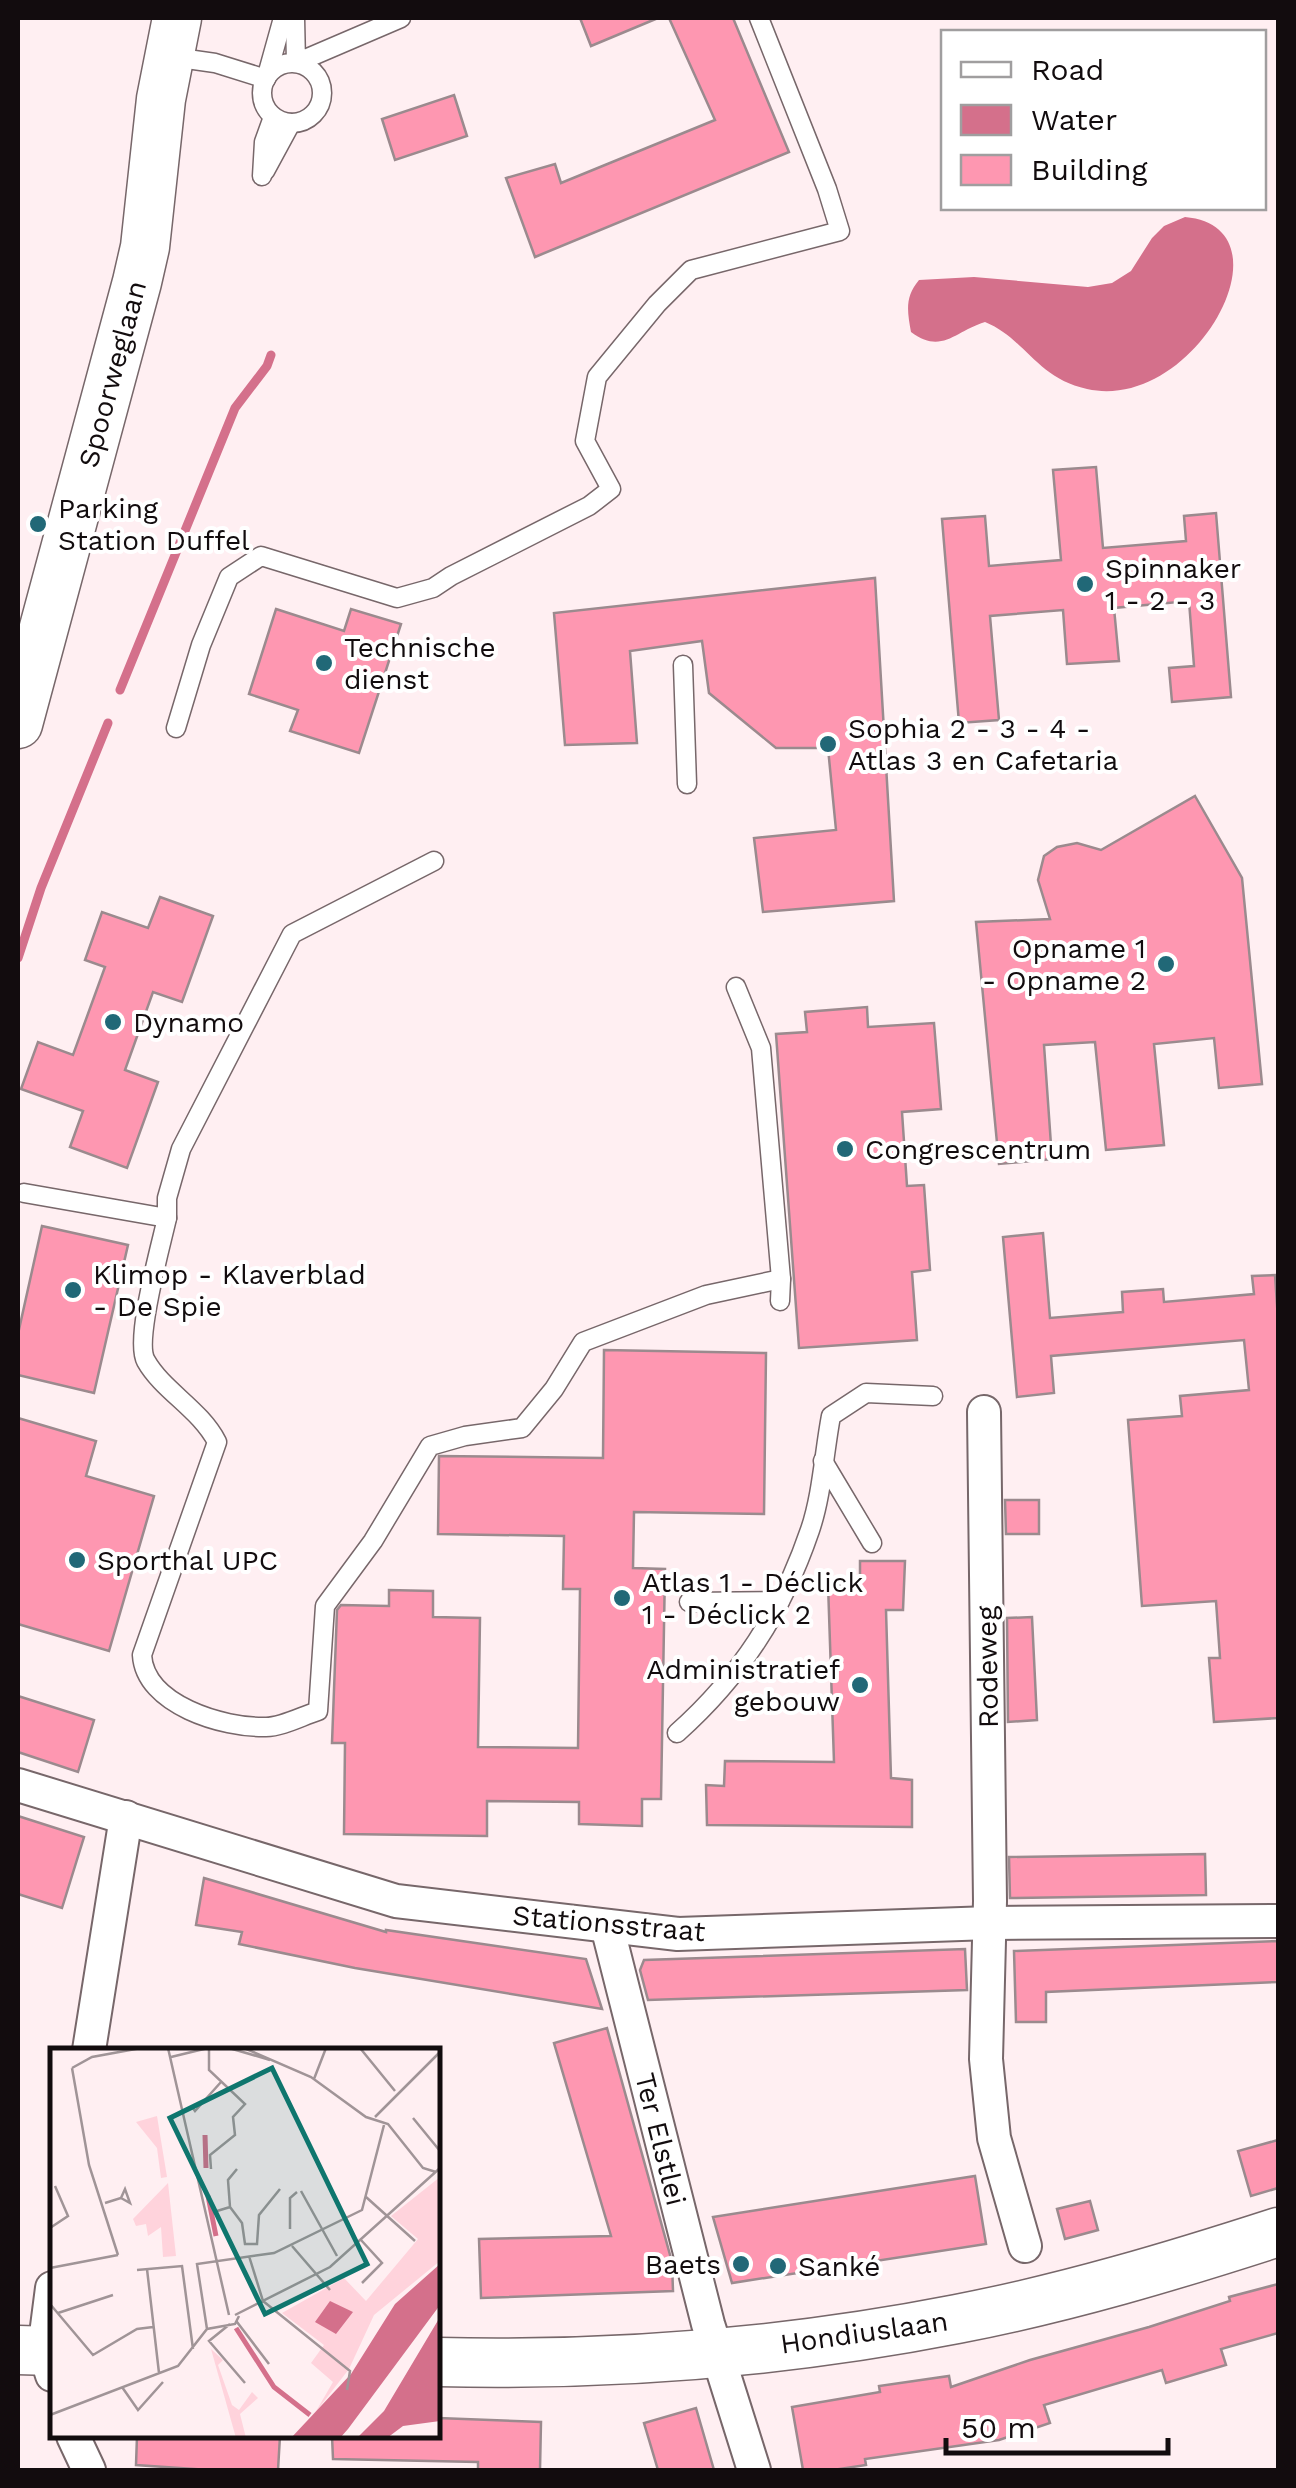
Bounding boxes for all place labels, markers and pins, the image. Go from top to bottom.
place label: Parking Station Duffel [58,492,250,557]
marker: Parking Station Duffel [27,513,49,535]
place label: Spinnaker 1 - 2 - 3 [1105,552,1241,617]
marker: Spinnaker 1 - 2 - 3 [1074,573,1096,595]
place label: Technische dienst [344,631,496,696]
marker: Technische dienst [313,652,335,674]
place label: Sophia 2 - 3 - 4 - Atlas 3 en Cafetaria [848,712,1119,777]
marker: Sophia 2 - 3 - 4 - Atlas 3 en Cafetaria [817,733,839,755]
place label: Opname 1 - Opname 2 [982,932,1146,997]
marker: Opname 1 - Opname 2 [1155,953,1177,975]
place label: Dynamo [133,1006,244,1039]
marker: Dynamo [102,1011,124,1033]
place label: Congrescentrum [865,1133,1091,1166]
marker: Congrescentrum [834,1138,856,1160]
place label: Klimop - Klaverblad - De Spie [93,1258,366,1323]
marker: Klimop - Klaverblad - De Spie [62,1279,84,1301]
place label: Sporthal UPC [97,1544,278,1577]
marker: Sporthal UPC [66,1549,88,1571]
place label: Atlas 1 - Déclick 1 - Déclick 2 [642,1566,863,1631]
marker: Atlas 1 - Déclick 1 - Déclick 2 [611,1587,633,1609]
place label: Administratief gebouw [646,1653,840,1718]
marker: Administratief gebouw [849,1674,871,1696]
place label: Baets [645,2248,721,2281]
place label: Sanké [798,2250,880,2283]
marker: Baets [730,2253,752,2275]
marker: Sanké [767,2255,789,2277]

